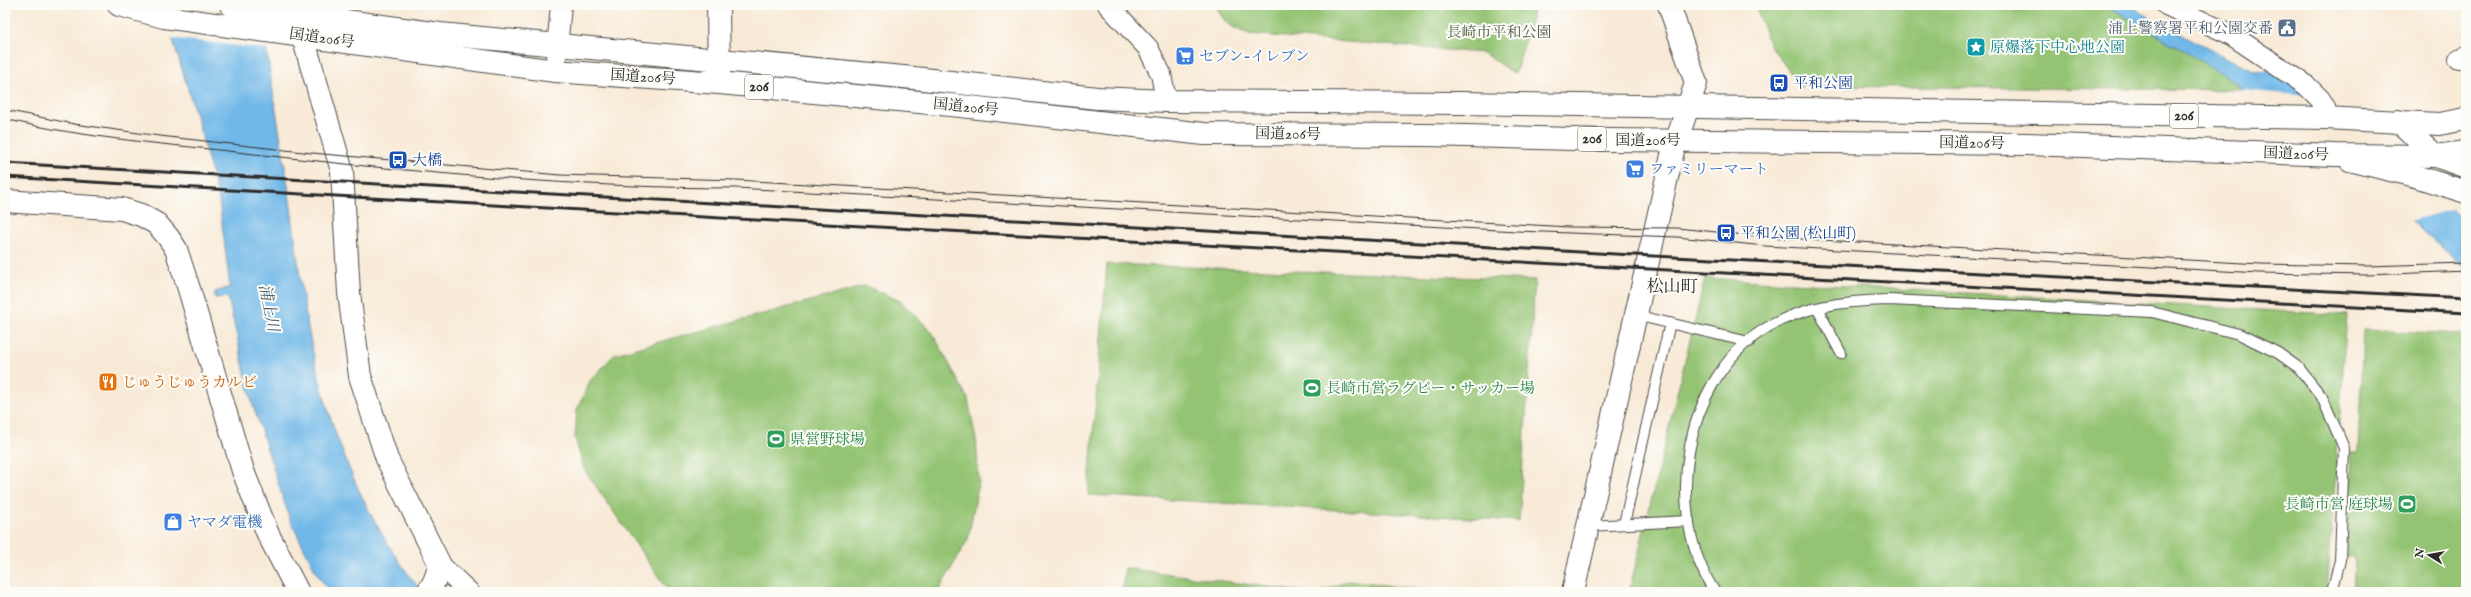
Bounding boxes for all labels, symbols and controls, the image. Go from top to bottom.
public building icon: 浦上警察署平和公園交番 [2276,17,2298,39]
place label: 浦上警察署平和公園交番 [2108,19,2273,38]
park label: 長崎市平和公園 [1446,23,1552,42]
street label: 国道206号 [288,24,356,52]
place icon: 原爆落下中心地公園 [1965,36,1987,58]
place label: 原爆落下中心地公園 [1990,38,2125,57]
supermarket icon: セブン-イレブン [1174,45,1196,67]
place label: セブン-イレブン [1199,47,1310,66]
street label: 国道206号 [610,65,676,89]
bus stop icon: 平和公園 [1768,72,1790,94]
place label: 平和公園 [1793,74,1853,93]
road number: 206 [745,75,773,99]
street label: 国道206号 [932,94,1000,120]
road number: 206 [2170,104,2198,128]
street label: 国道206号 [1255,124,1321,144]
road number: 206 [1578,127,1606,151]
street label: 国道206号 [1615,131,1681,150]
street label: 国道206号 [1939,133,2005,153]
street label: 国道206号 [2263,143,2329,165]
bus stop icon: 大橋 [387,149,409,171]
place label: 大橋 [412,151,442,170]
supermarket icon: ファミリーマート [1624,158,1646,180]
place label: ファミリーマート [1649,160,1769,179]
bus stop icon: 平和公園 (松山町) [1715,222,1737,244]
place label: 平和公園 (松山町) [1740,224,1856,243]
district label: 松山町 [1647,277,1698,298]
water label: 浦上川 [254,283,283,335]
restaurant icon: じゅうじゅうカルビ [97,371,119,393]
place label: じゅうじゅうカルビ [122,373,257,392]
sports icon: 長崎市営ラグビー・サッカー場 [1301,377,1323,399]
place label: 長崎市営ラグビー・サッカー場 [1326,379,1535,398]
sports icon: 県営野球場 [765,428,787,450]
place label: 県営野球場 [790,430,865,449]
sports icon: 長崎市営 庭球場 [2396,493,2418,515]
place label: 長崎市営 庭球場 [2285,495,2393,514]
shop icon: ヤマダ電機 [162,511,184,533]
place label: ヤマダ電機 [187,513,262,532]
north arrow [2409,535,2449,575]
text: N [2412,547,2428,560]

